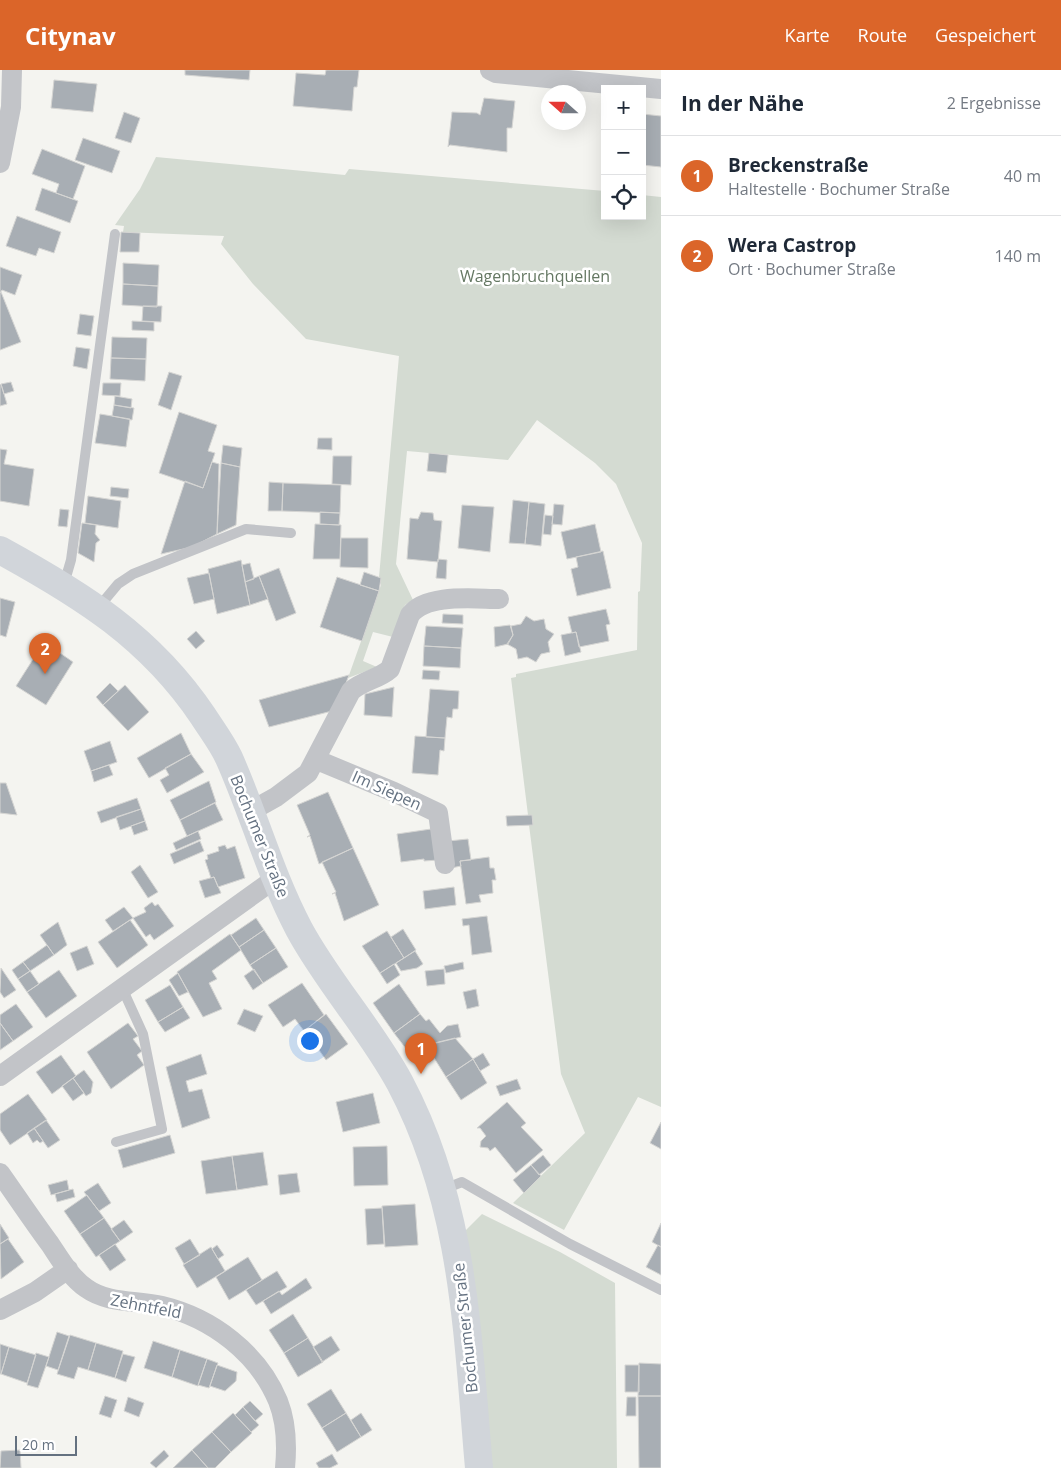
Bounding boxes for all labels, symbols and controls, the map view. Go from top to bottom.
text: Citynav [25,19,116,52]
text: Karte [785,23,830,47]
text: Route [858,23,907,47]
text: Gespeichert [935,23,1036,47]
north arrow [541,85,586,130]
map controls [601,85,646,220]
button: + [601,85,646,130]
text: In der Nähe [681,89,804,117]
text: 2 Ergebnisse [947,92,1041,114]
button: − [601,130,646,175]
text: Breckenstraße [728,152,868,178]
text: 1 [692,165,702,187]
text: 40 m [1004,165,1041,187]
button: locate [601,175,646,220]
text: Haltestelle · Bochumer Straße [728,178,950,200]
text: Wera Castrop [728,232,856,258]
text: 2 [692,245,702,267]
text: 140 m [995,245,1041,267]
text: Ort · Bochumer Straße [728,258,896,280]
park label: Wagenbruchquellen [460,265,610,287]
pin: 2 [29,633,61,674]
street label: Im Siepen [349,765,425,815]
street label: Bochumer Straße [225,771,295,901]
your location [297,1028,323,1054]
pin: 1 [405,1033,437,1074]
street label: Bochumer Straße [447,1262,483,1394]
street label: Zehntfeld [109,1288,183,1324]
scale bar [15,1433,78,1456]
text: 20 m [22,1435,55,1454]

